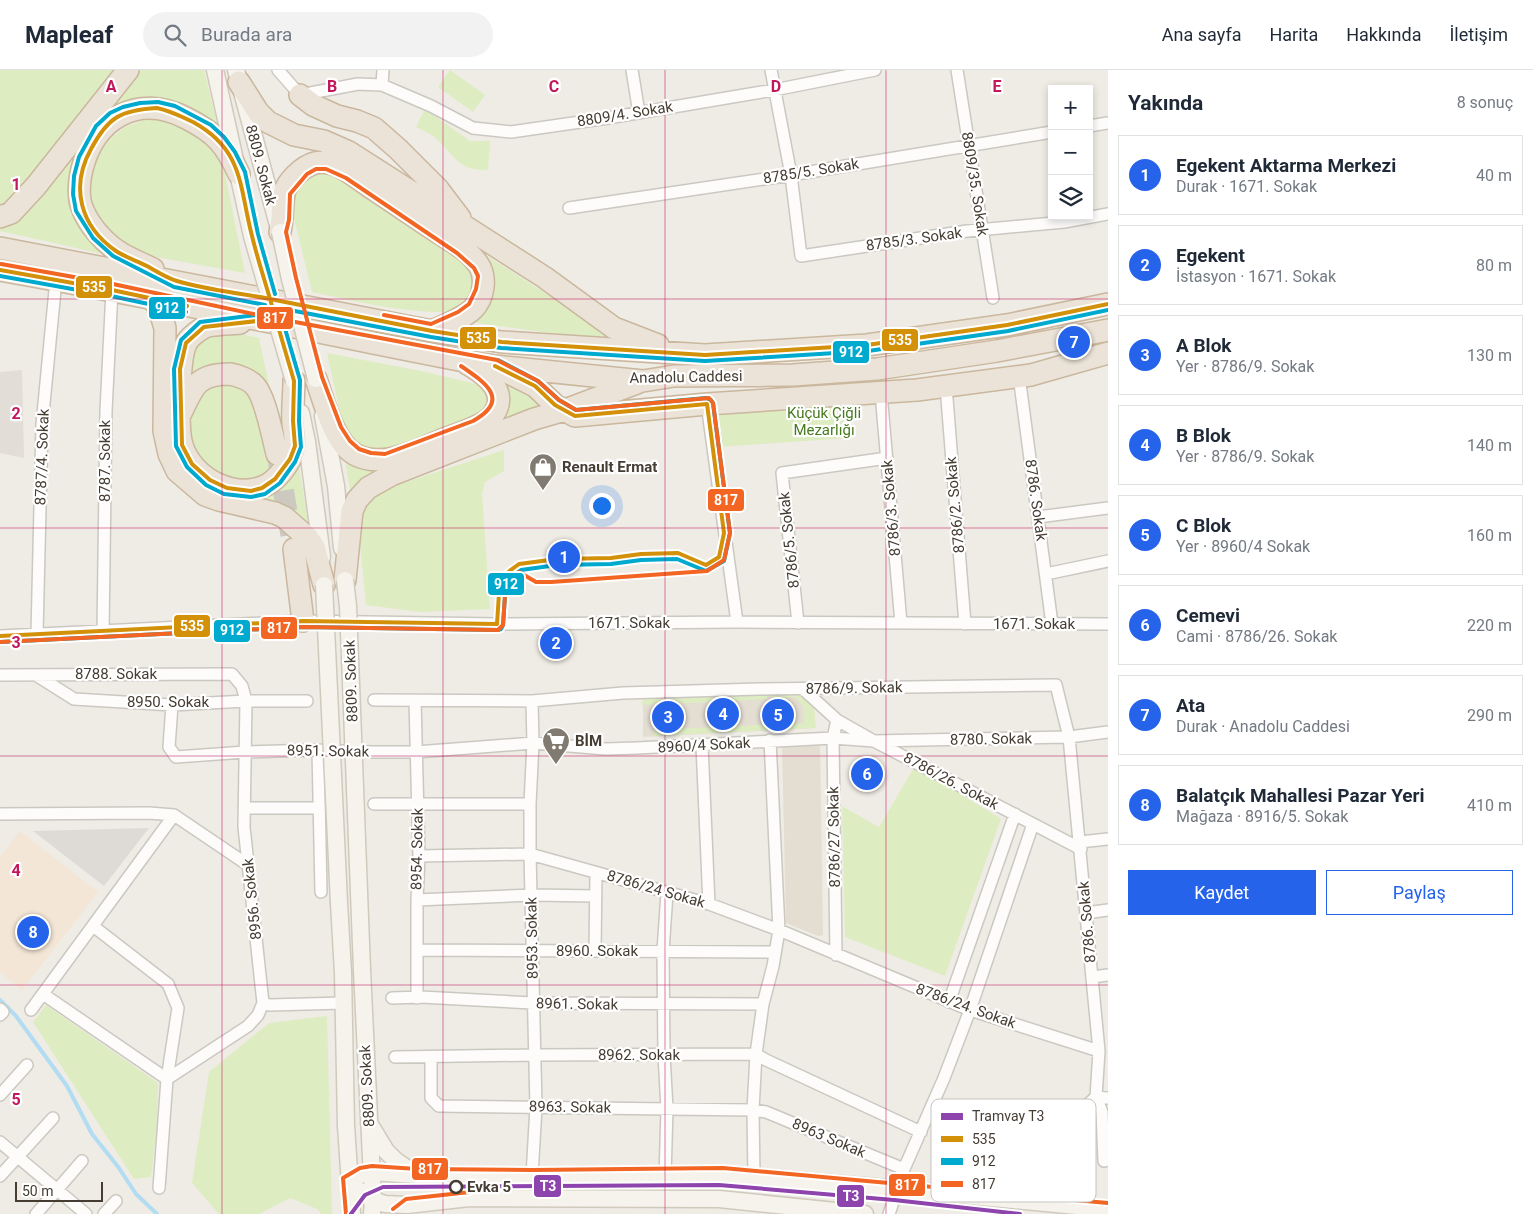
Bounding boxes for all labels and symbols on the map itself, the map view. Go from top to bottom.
text: A [106,77,117,96]
text: B [327,77,337,96]
text: C [549,77,559,96]
text: D [771,77,781,96]
text: E [993,77,1002,96]
street label: 8809/4. Sokak [576,97,675,130]
street label: 8809. Sokak [242,123,280,207]
street label: 8809/35. Sokak [958,131,992,238]
street label: 8785/5. Sokak [762,154,861,187]
text: 1 [11,175,21,194]
street label: 8785/3. Sokak [865,223,964,255]
line badge: 535 [75,275,113,299]
text: 535 [82,279,106,295]
line badge: 912 [148,296,186,320]
text: 912 [155,300,179,316]
line badge: 817 [256,306,294,330]
text: 817 [263,310,287,326]
pin: 7 [1058,323,1090,361]
line badge: 535 [459,326,497,350]
line badge: 535 [881,328,919,352]
text: 535 [466,330,490,346]
text: 535 [888,332,912,348]
line badge: 912 [832,340,870,364]
text: 912 [839,344,863,360]
street label: Anadolu Caddesi [629,367,743,387]
text: 2 [11,404,21,423]
park label: Küçük Çiğli Mezarlığı [787,404,861,439]
street label: 8787/4. Sokak [31,408,53,506]
street label: 8787. Sokak [96,419,114,502]
shop icon: Renault Ermat [528,452,558,491]
street label: 8786/2. Sokak [942,456,968,554]
place label: Renault Ermat [562,458,657,476]
street label: 8786. Sokak [1021,458,1051,542]
street label: 8786/3. Sokak [878,459,904,557]
line badge: 817 [707,488,745,512]
street label: 8786/5. Sokak [775,491,803,589]
text: 817 [714,492,738,508]
your location [589,493,615,519]
pin: 1 [548,538,580,576]
line badge: 912 [487,572,525,596]
text: 912 [494,576,518,592]
line badge: 535 [173,614,211,638]
street label: 1671. Sokak [588,614,671,632]
street label: 1671. Sokak [993,615,1076,633]
line badge: 817 [260,616,298,640]
text: 535 [180,618,204,634]
line badge: 912 [213,619,251,643]
text: 817 [267,620,291,636]
text: 912 [220,622,244,638]
pin: 2 [540,624,572,662]
text: 3 [11,633,21,652]
street label: 8809. Sokak [341,639,361,722]
street label: 8788. Sokak [75,665,158,683]
street label: 8786/9. Sokak [805,678,903,698]
street label: 8950. Sokak [127,693,210,711]
pin: 4 [707,695,739,733]
pin: 5 [762,696,794,734]
pin: 3 [652,698,684,736]
supermarket icon: BİM [541,726,571,765]
street label: 8780. Sokak [950,729,1033,749]
place label: BİM [575,732,602,750]
street label: 8960/4 Sokak [657,734,751,756]
street label: 8951. Sokak [287,741,370,761]
street label: 8786/26. Sokak [900,748,1002,814]
pin: 6 [851,755,883,793]
street label: 8786/27 Sokak [824,786,844,888]
street label: 8954. Sokak [407,807,427,890]
street label: 8956. Sokak [239,857,265,941]
text: 4 [11,861,21,880]
street label: 8786/24 Sokak [605,866,708,912]
street label: 8786. Sokak [1074,880,1100,964]
street label: 8953. Sokak [522,896,542,979]
pin: 8 [17,913,49,951]
street label: 8960. Sokak [556,942,639,960]
street label: 8786/24. Sokak [913,980,1019,1033]
street label: 8961. Sokak [536,994,619,1014]
street label: 8809. Sokak [356,1044,378,1128]
street label: 8962. Sokak [598,1046,681,1064]
text: 5 [11,1090,21,1109]
street label: 8963. Sokak [529,1097,612,1117]
legend [931,1099,1096,1202]
text: Tramvay T3 [972,1108,1044,1124]
street label: 8963 Sokak [789,1114,869,1162]
text: 535 [972,1131,996,1147]
text: 912 [972,1153,996,1169]
line badge: 817 [411,1157,449,1181]
text: 817 [418,1161,442,1177]
line badge: 817 [888,1173,926,1197]
line badge: T3 [533,1174,562,1198]
text: 817 [972,1176,996,1192]
text: 817 [895,1177,919,1193]
place label: Evka 5 [467,1178,511,1196]
text: T3 [540,1178,556,1194]
scale bar [15,1179,102,1202]
marker: Evka 5 [449,1180,463,1194]
line badge: T3 [836,1184,865,1208]
text: T3 [843,1188,859,1204]

